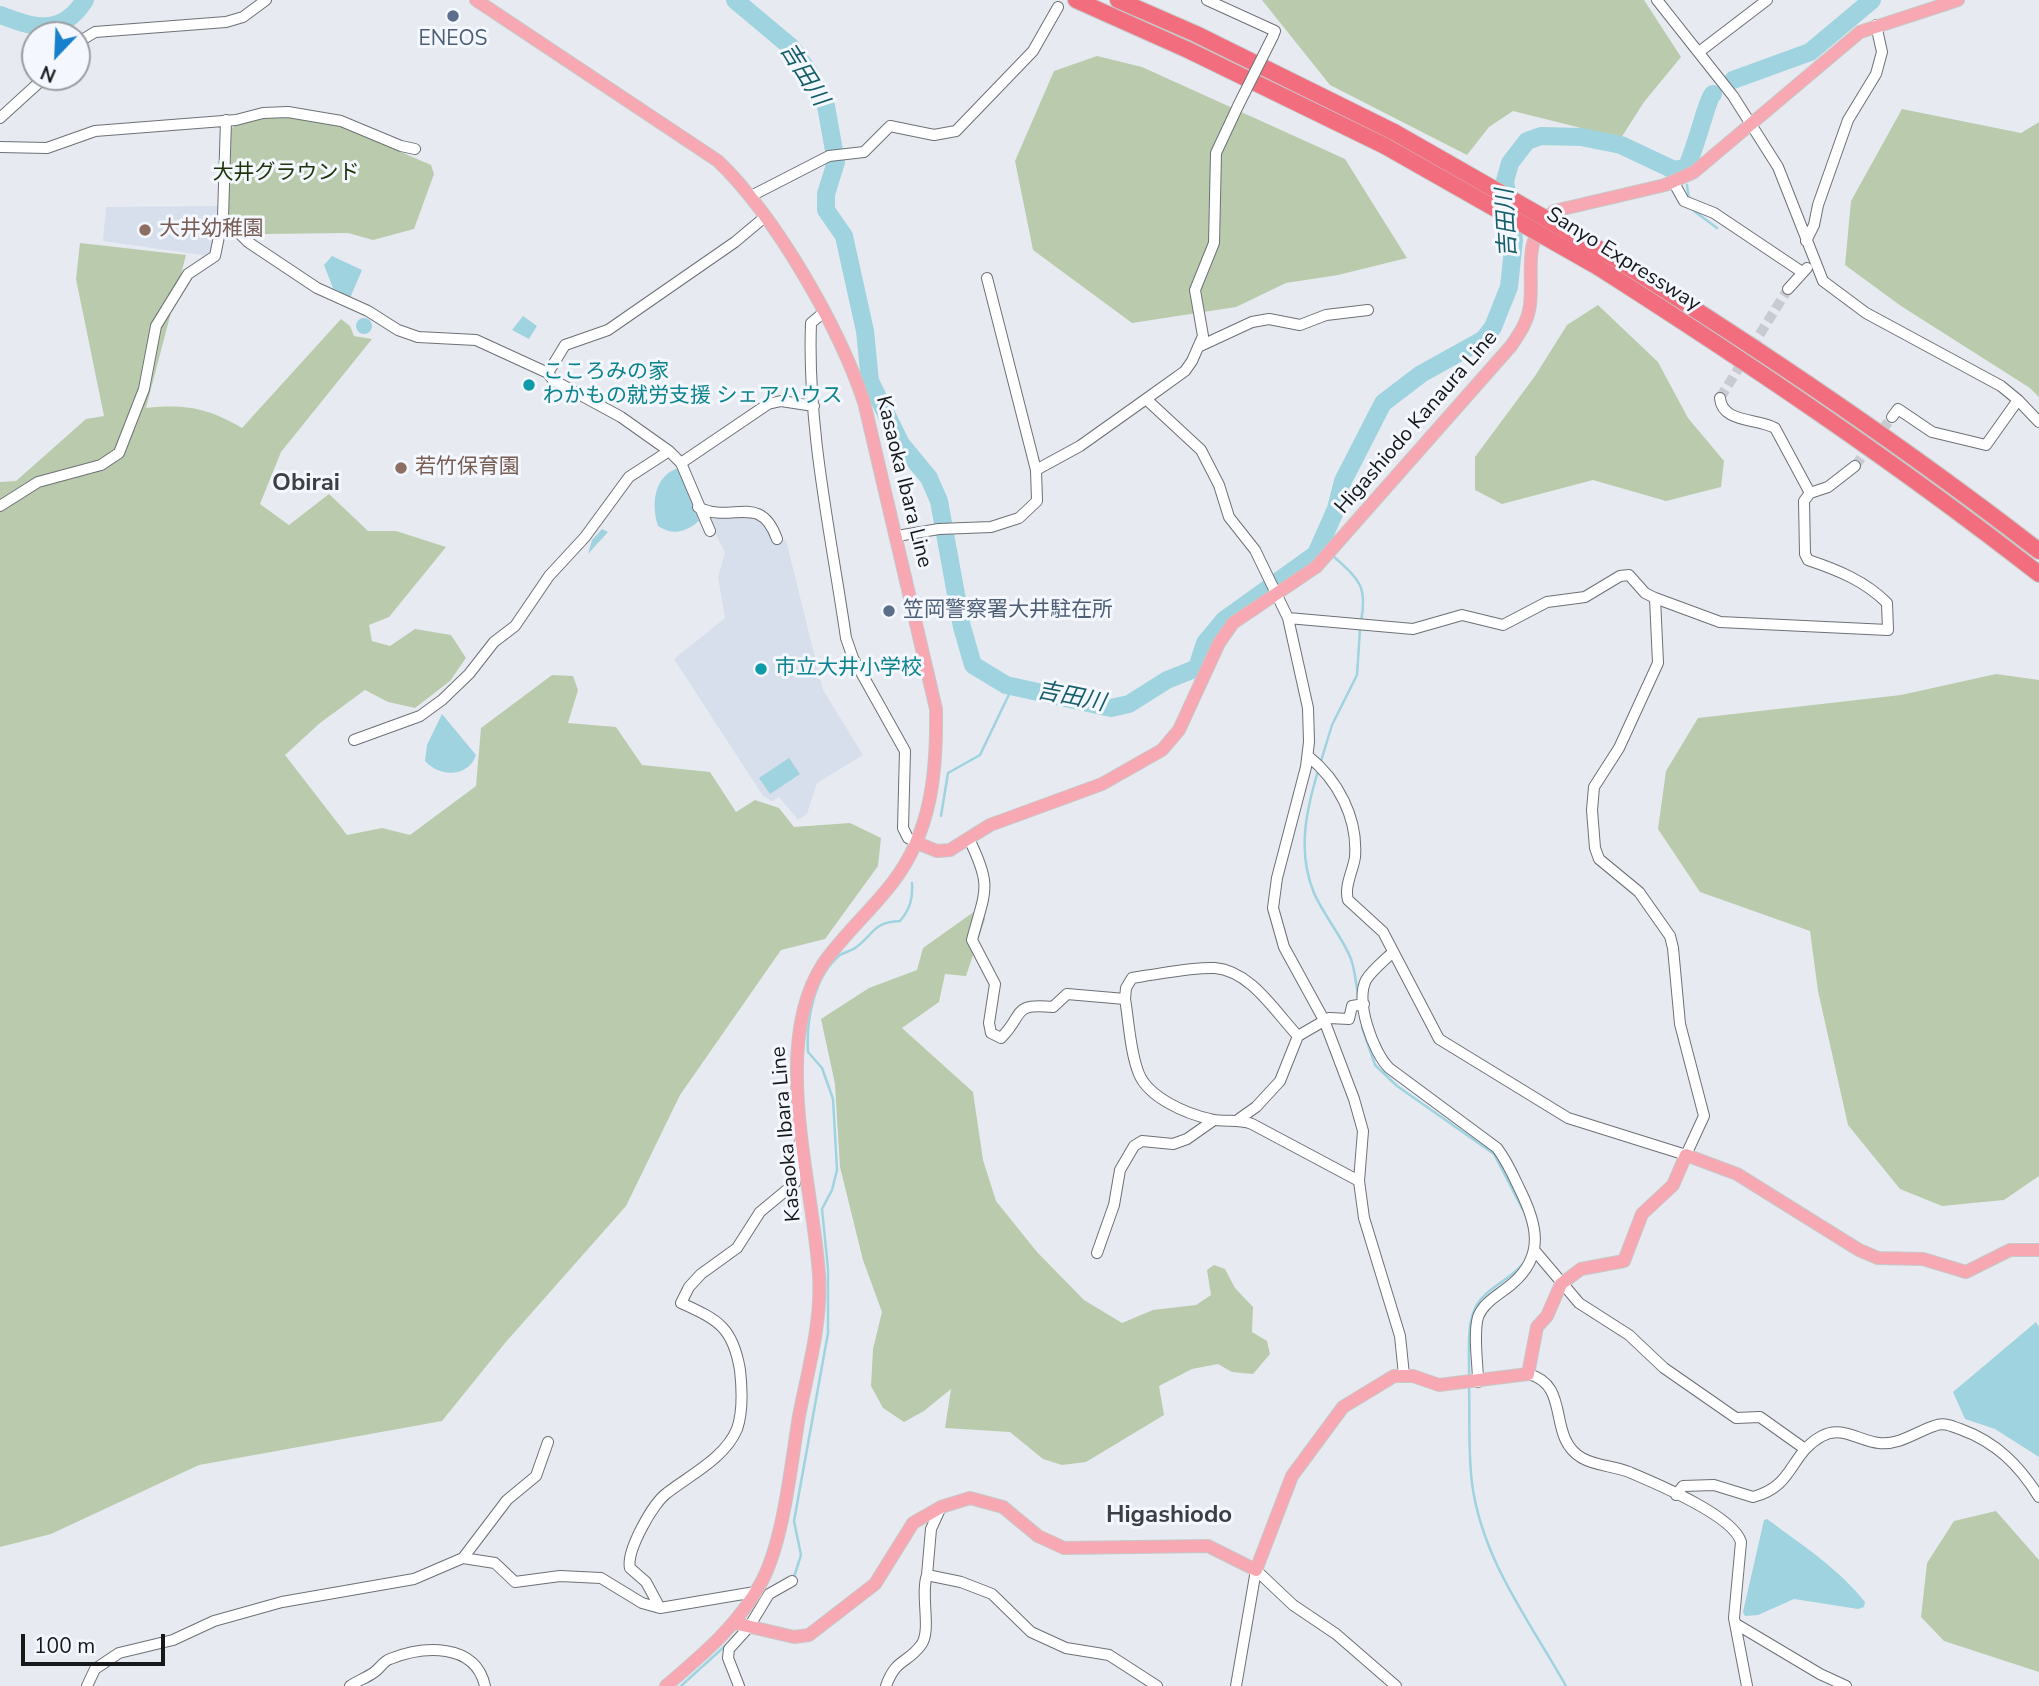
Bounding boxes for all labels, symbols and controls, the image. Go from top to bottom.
marker: ENEOS [445,8,461,24]
north arrow [21,21,91,91]
place label: ENEOS [419,27,487,53]
water label: 吉田川 [773,38,833,112]
text: N [37,59,60,88]
park label: 大井グラウンド [213,161,359,187]
water label: 吉田川 [1492,188,1524,258]
street label: Sanyo Expressway [1541,202,1705,318]
place label: 大井幼稚園 [159,217,264,243]
marker: 大井幼稚園 [137,222,153,238]
street label: Higashiodo Kanaura Line [1331,326,1503,520]
place label: こころみの家 わかもの就労支援 シェアハウス [543,360,842,410]
marker: こころみの家 わかもの就労支援 シェアハウス [521,377,537,393]
street label: Kasaoka Ibara Line [869,393,937,571]
place label: 若竹保育園 [415,455,520,481]
marker: 若竹保育園 [393,460,409,476]
district label: Obirai [272,470,340,498]
place label: 笠岡警察署大井駐在所 [903,598,1113,624]
marker: 笠岡警察署大井駐在所 [881,603,897,619]
place label: 市立大井小学校 [775,656,922,682]
marker: 市立大井小学校 [753,661,769,677]
water label: 吉田川 [1035,678,1107,718]
street label: Kasaoka Ibara Line [767,1045,807,1223]
district label: Higashiodo [1106,1502,1232,1530]
scale bar [24,1620,168,1664]
text: 100 m [34,1632,95,1660]

